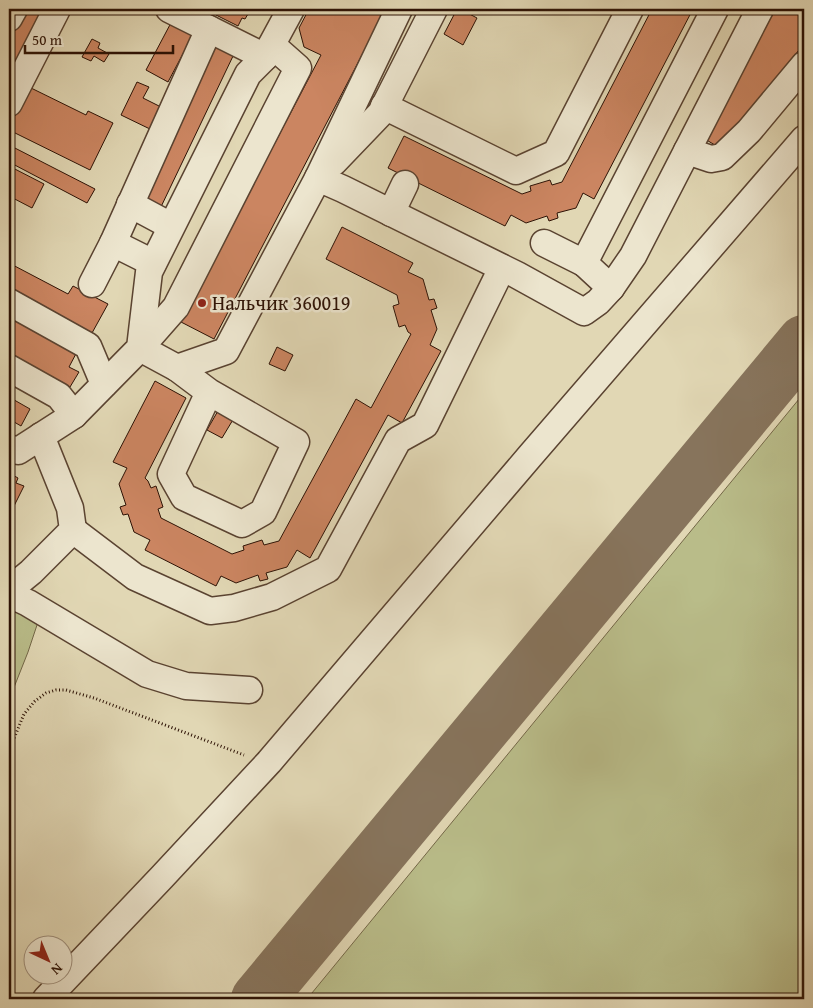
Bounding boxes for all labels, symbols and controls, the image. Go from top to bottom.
scale bar [25,22,172,54]
text: 50 m [32,29,63,50]
place label: Нальчик 360019 [212,288,351,317]
marker: Нальчик 360019 [196,297,208,309]
north arrow [22,936,72,986]
text: N [46,959,67,980]

